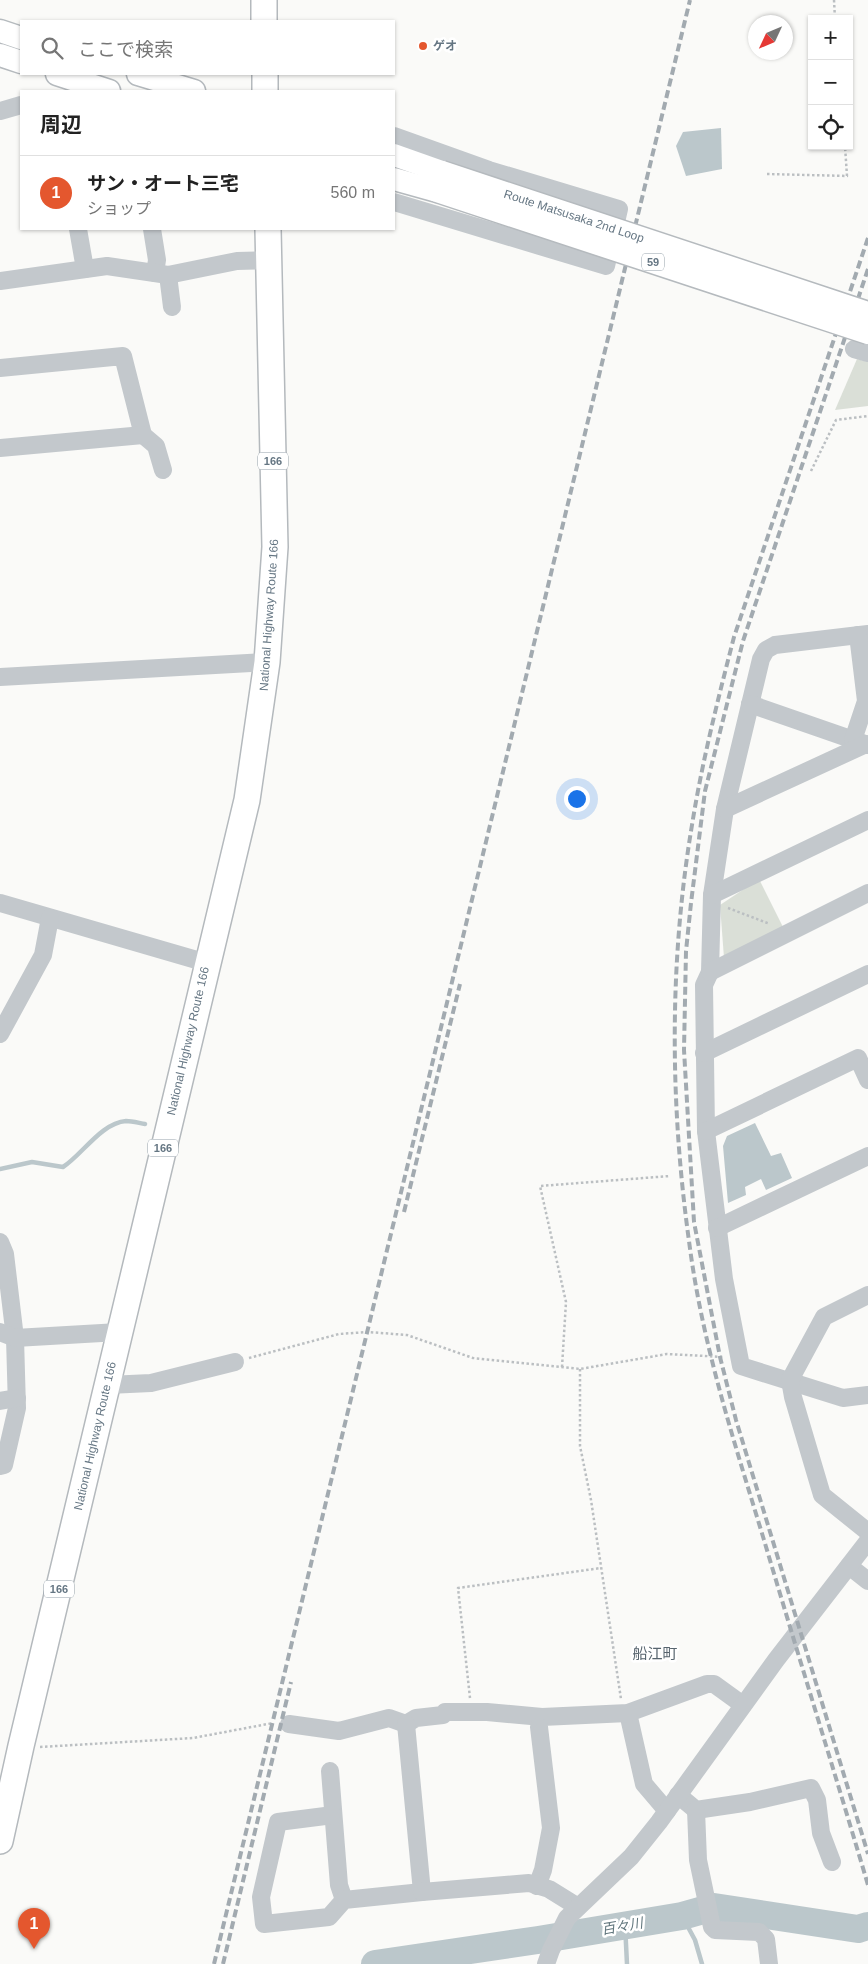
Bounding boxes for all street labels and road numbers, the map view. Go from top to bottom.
street label: Route Matsusaka 2nd Loop [502,187,646,245]
road number: 59 [642,253,664,270]
road number: 166 [258,452,288,470]
street label: National Highway Route 166 [257,538,281,691]
street label: National Highway Route 166 [164,965,212,1117]
road number: 166 [148,1140,178,1156]
street label: National Highway Route 166 [71,1360,119,1512]
road number: 166 [44,1580,74,1598]

